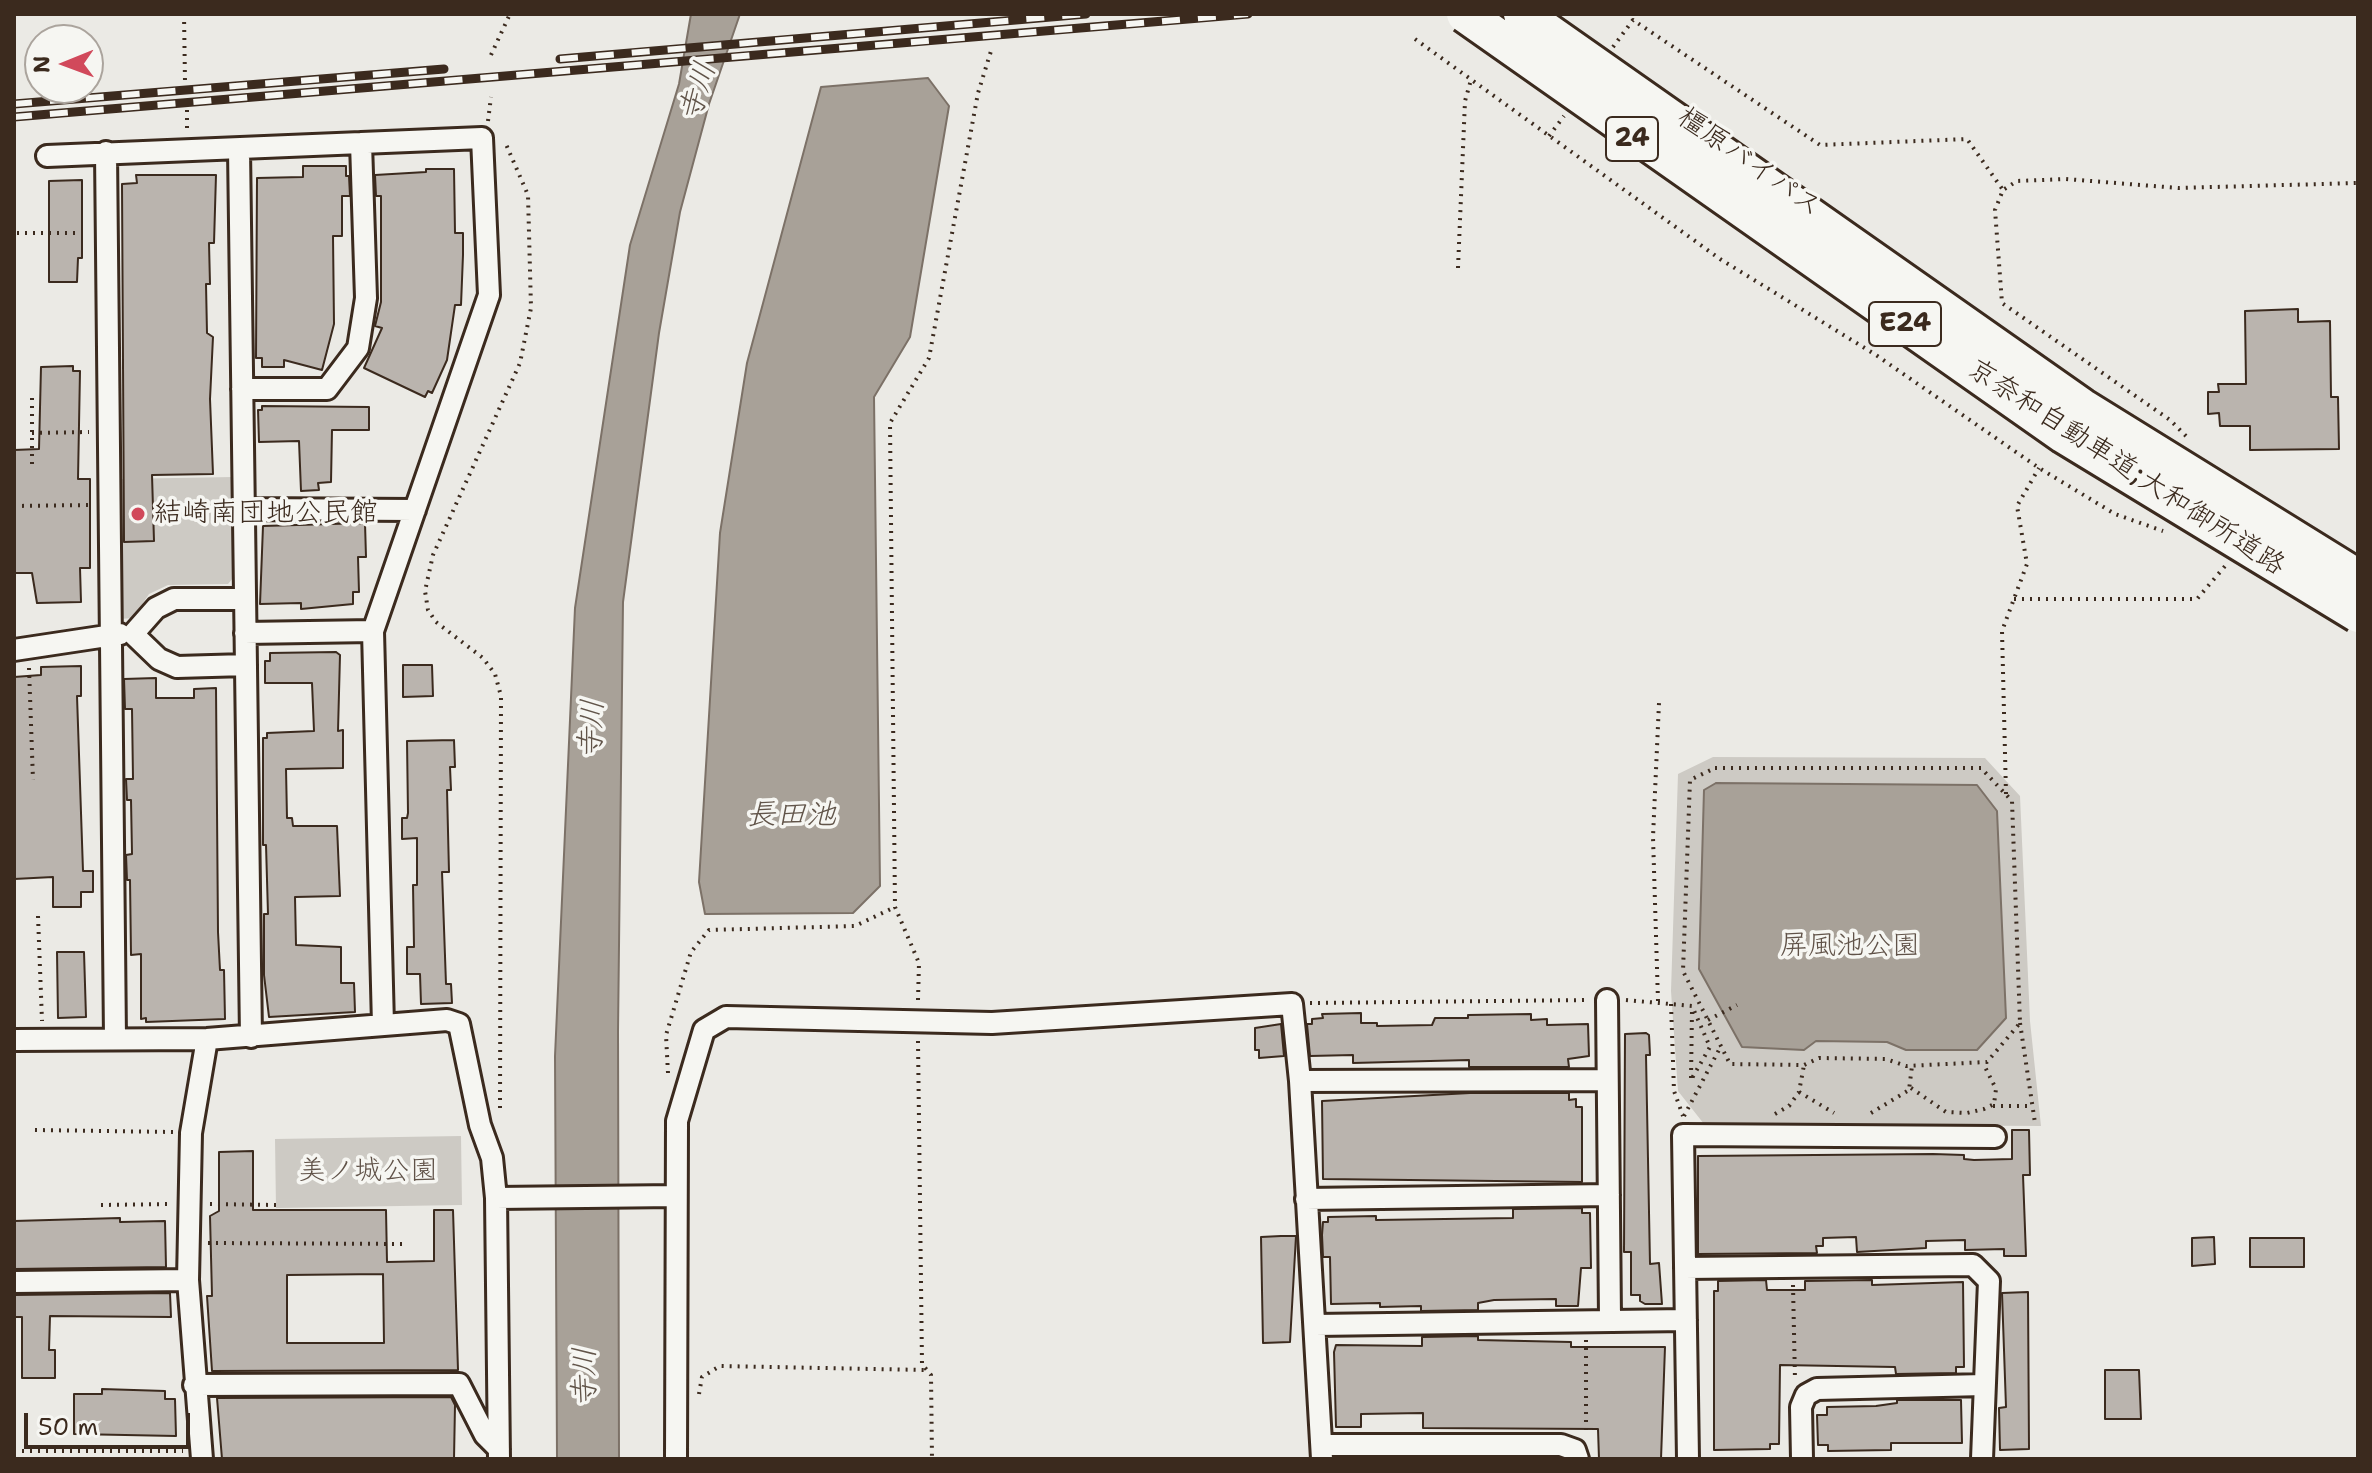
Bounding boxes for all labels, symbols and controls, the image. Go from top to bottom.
north arrow [24,24,104,104]
text: N [27,55,56,73]
water label: 寺川 [673,58,725,126]
street label: 橿原バイパス [1671,101,1827,225]
road number: 24 [1606,117,1658,161]
road number: E24 [1869,302,1941,346]
street label: 京奈和自動車道;大和御所道路 [1961,353,2291,583]
place label: 結崎南団地公民館 [154,497,378,531]
marker: 結崎南団地公民館 [129,505,147,523]
water label: 寺川 [573,698,613,760]
water label: 長田池 [746,798,836,834]
park label: 屏風池公園 [1780,930,1920,964]
park label: 美ノ城公園 [298,1155,438,1189]
water label: 寺川 [568,1347,604,1407]
scale bar [28,1397,194,1447]
text: 50 m [38,1411,98,1443]

